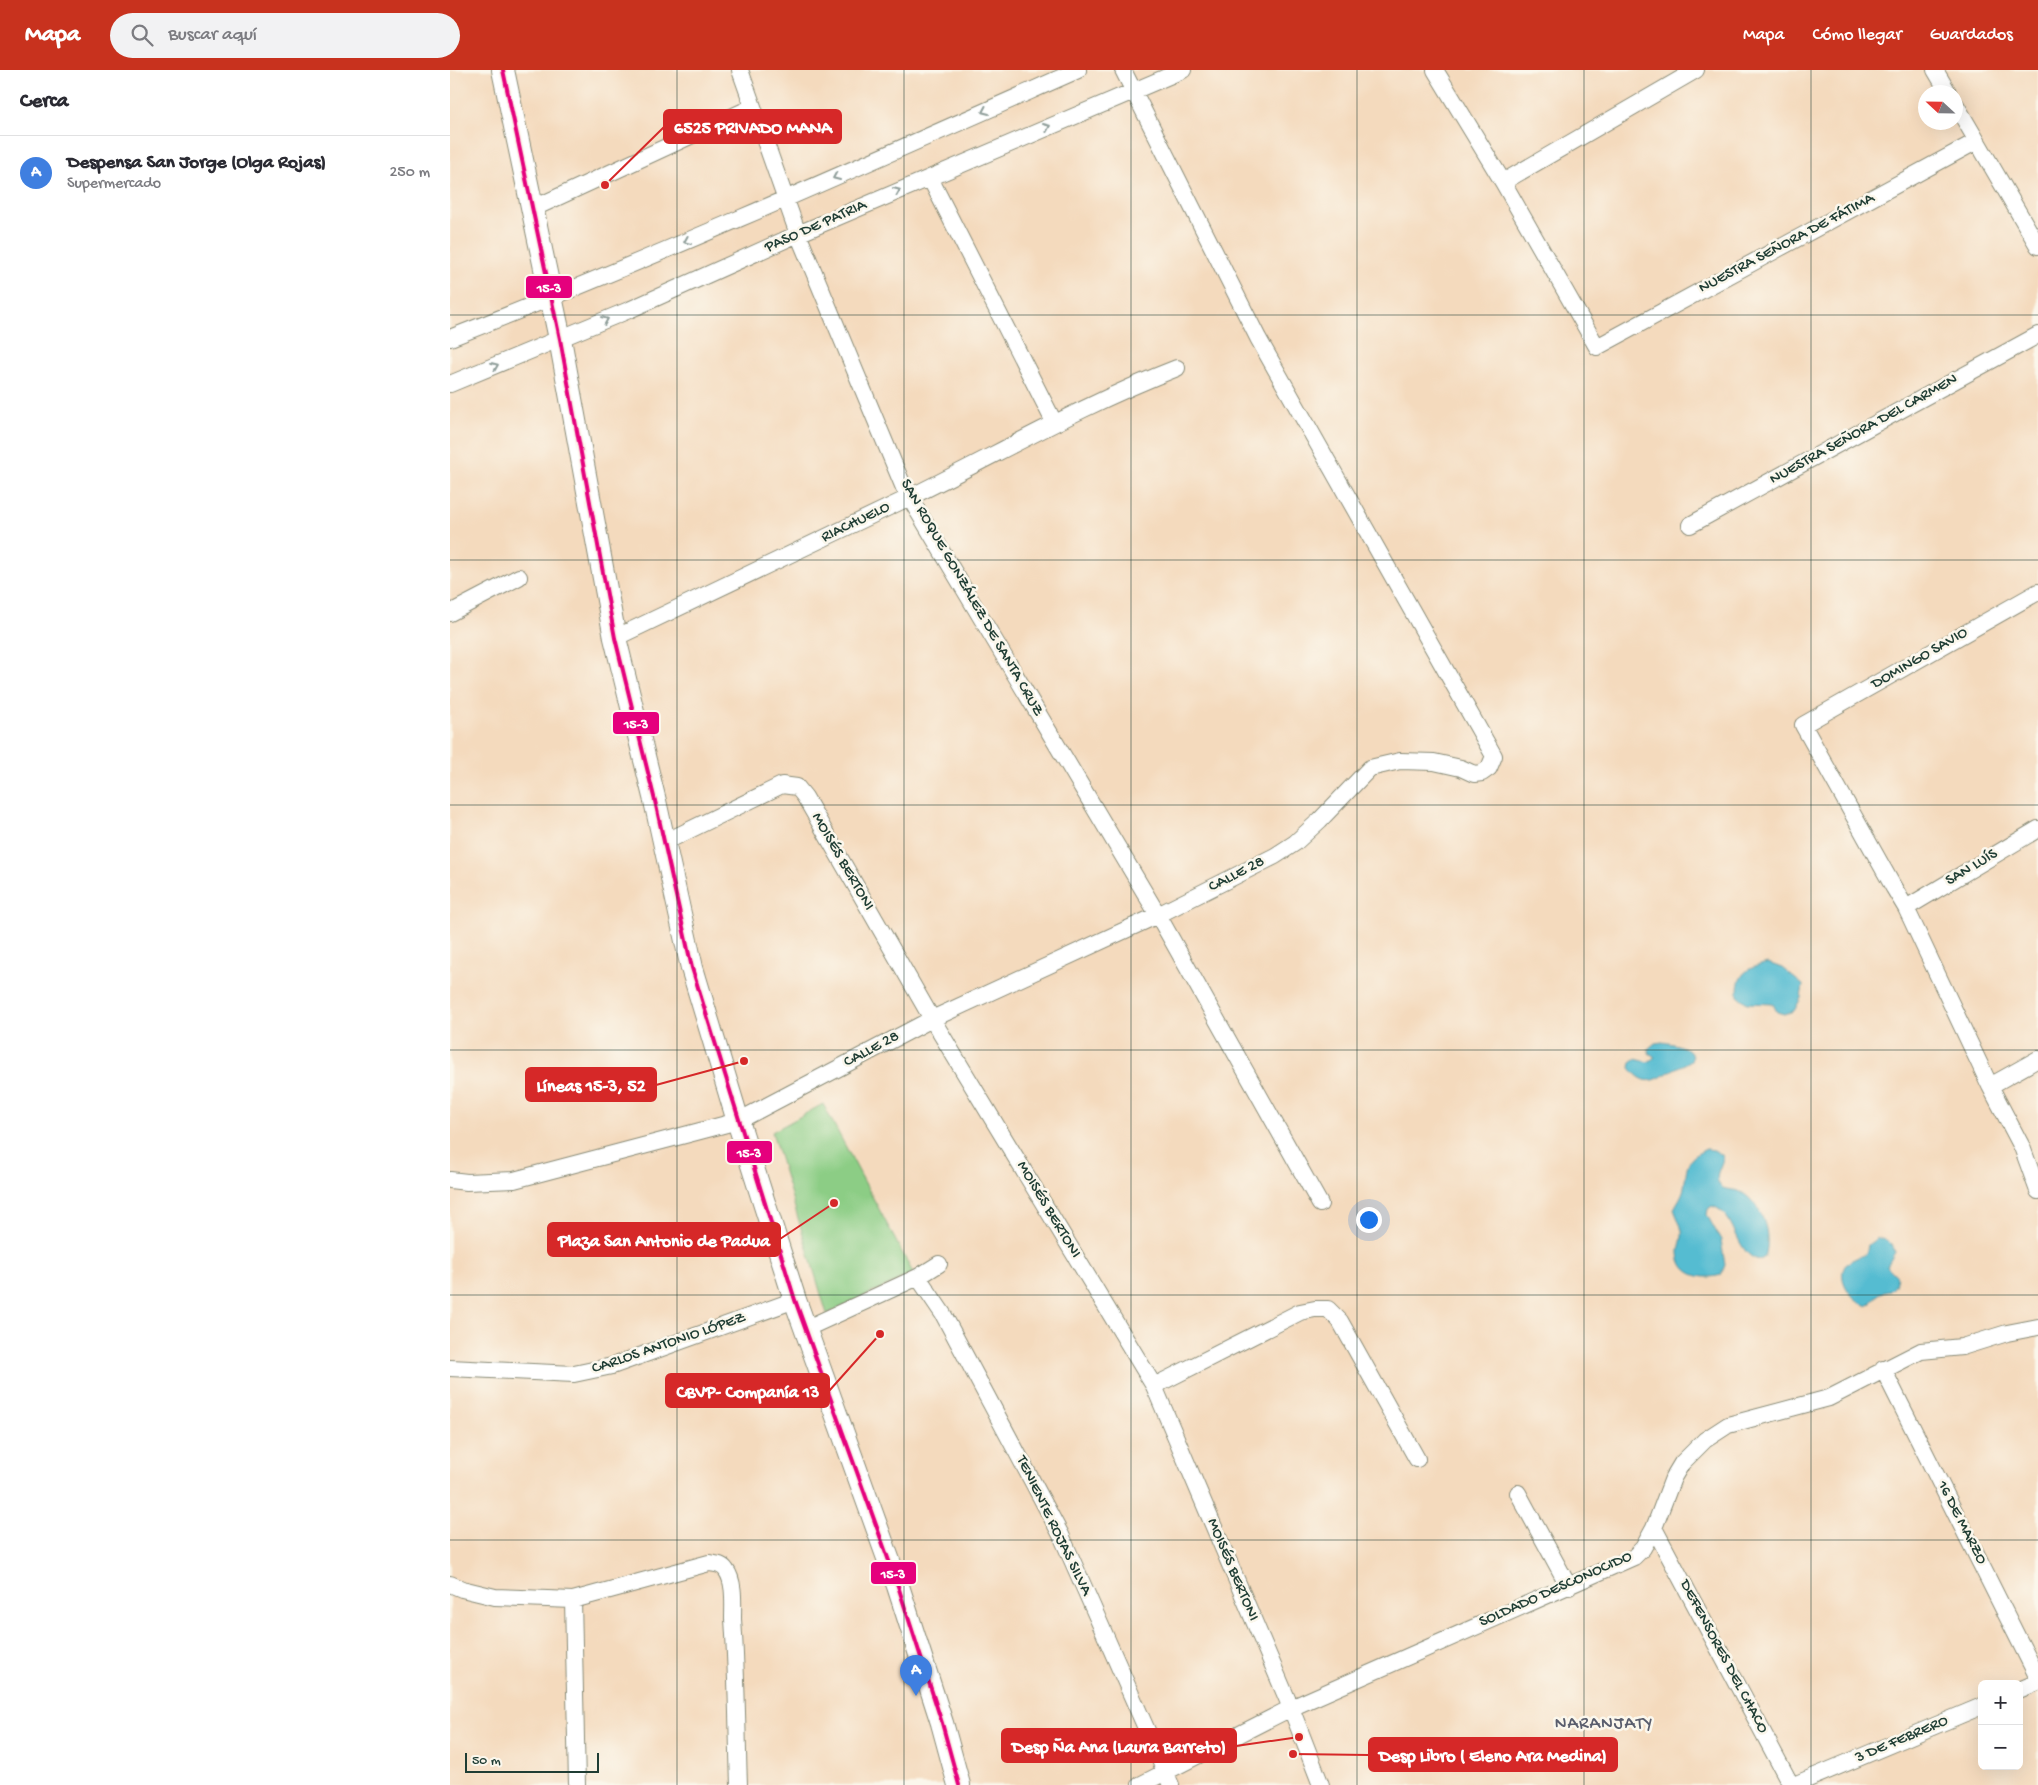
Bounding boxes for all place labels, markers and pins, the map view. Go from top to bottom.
callout: 6525 PRIVADO MANA [664,110,841,143]
callout: Líneas 15-3, 52 [526,1068,656,1101]
callout: Plaza San Antonio de Padua [548,1223,780,1256]
callout: CBVP- Companía 13 [666,1374,829,1407]
pin: A [900,1655,932,1696]
callout: Desp Ña Ana (Laura Barreto) [1002,1729,1236,1762]
callout: Desp Libro ( Eleno Ara Medina) [1369,1738,1617,1771]

